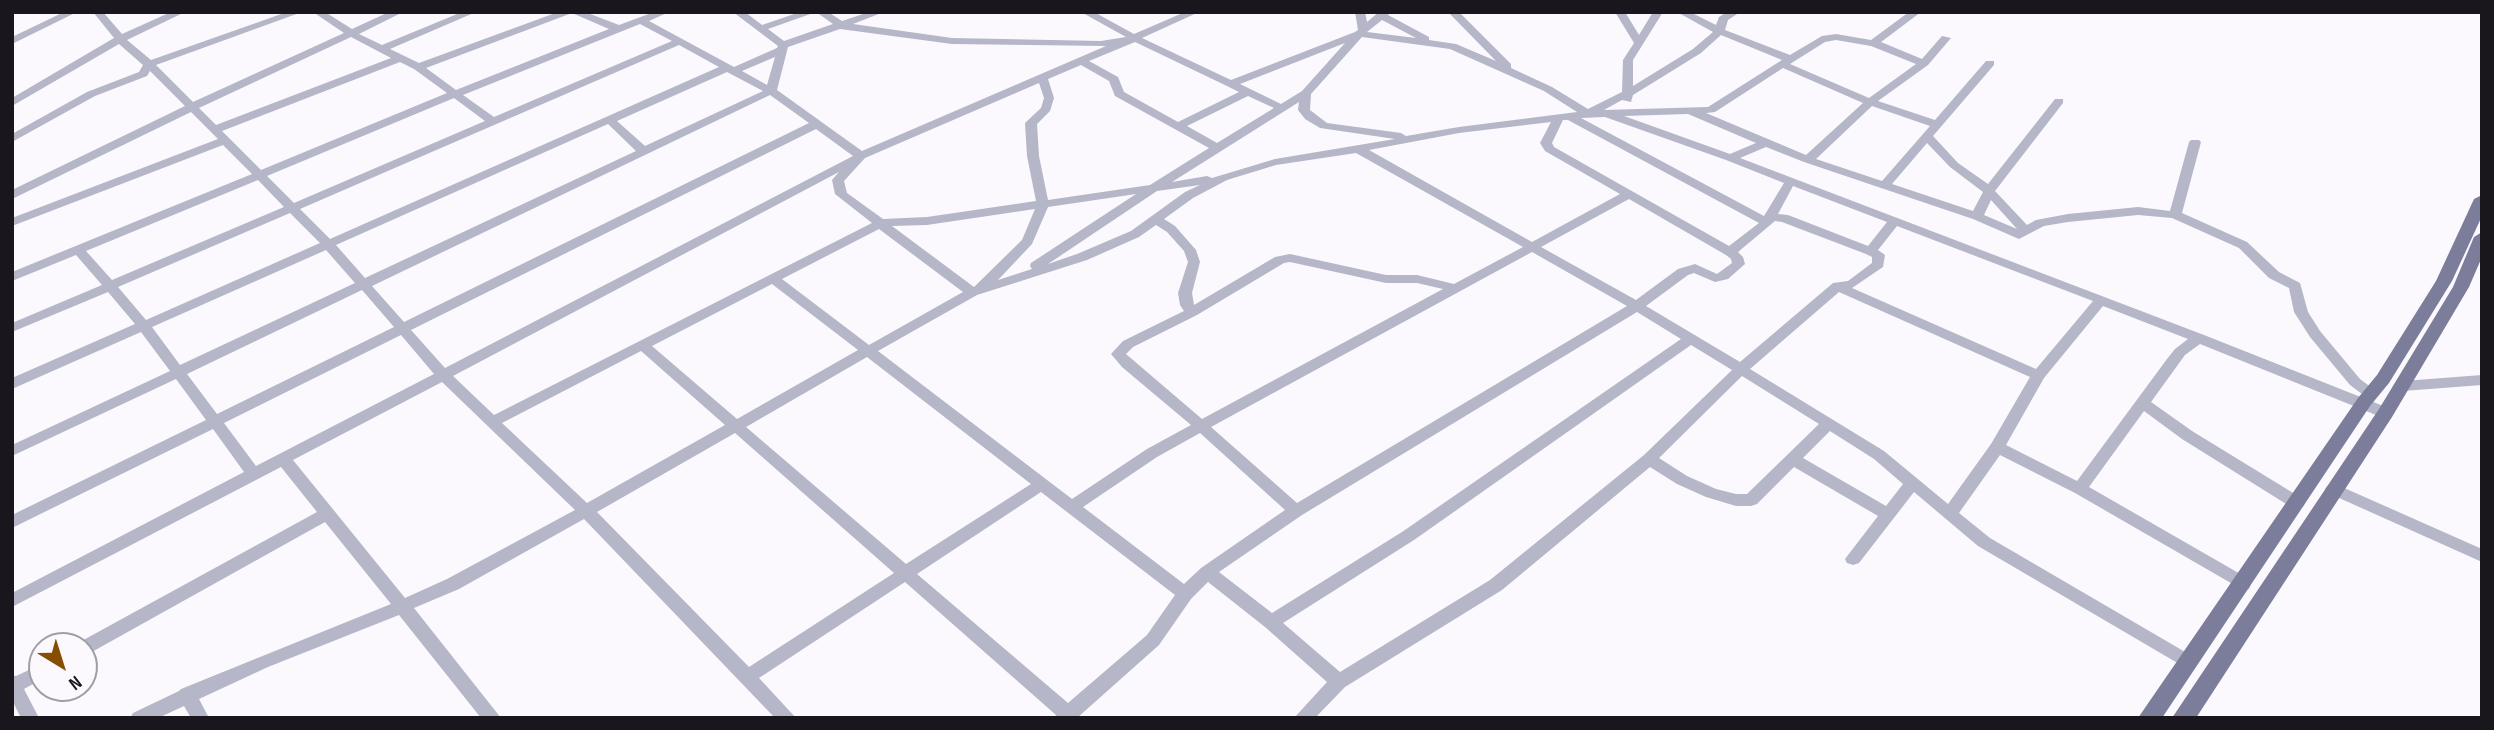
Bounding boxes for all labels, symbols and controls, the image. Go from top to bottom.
north arrow [28,632,98,702]
text: N [64,670,86,695]

